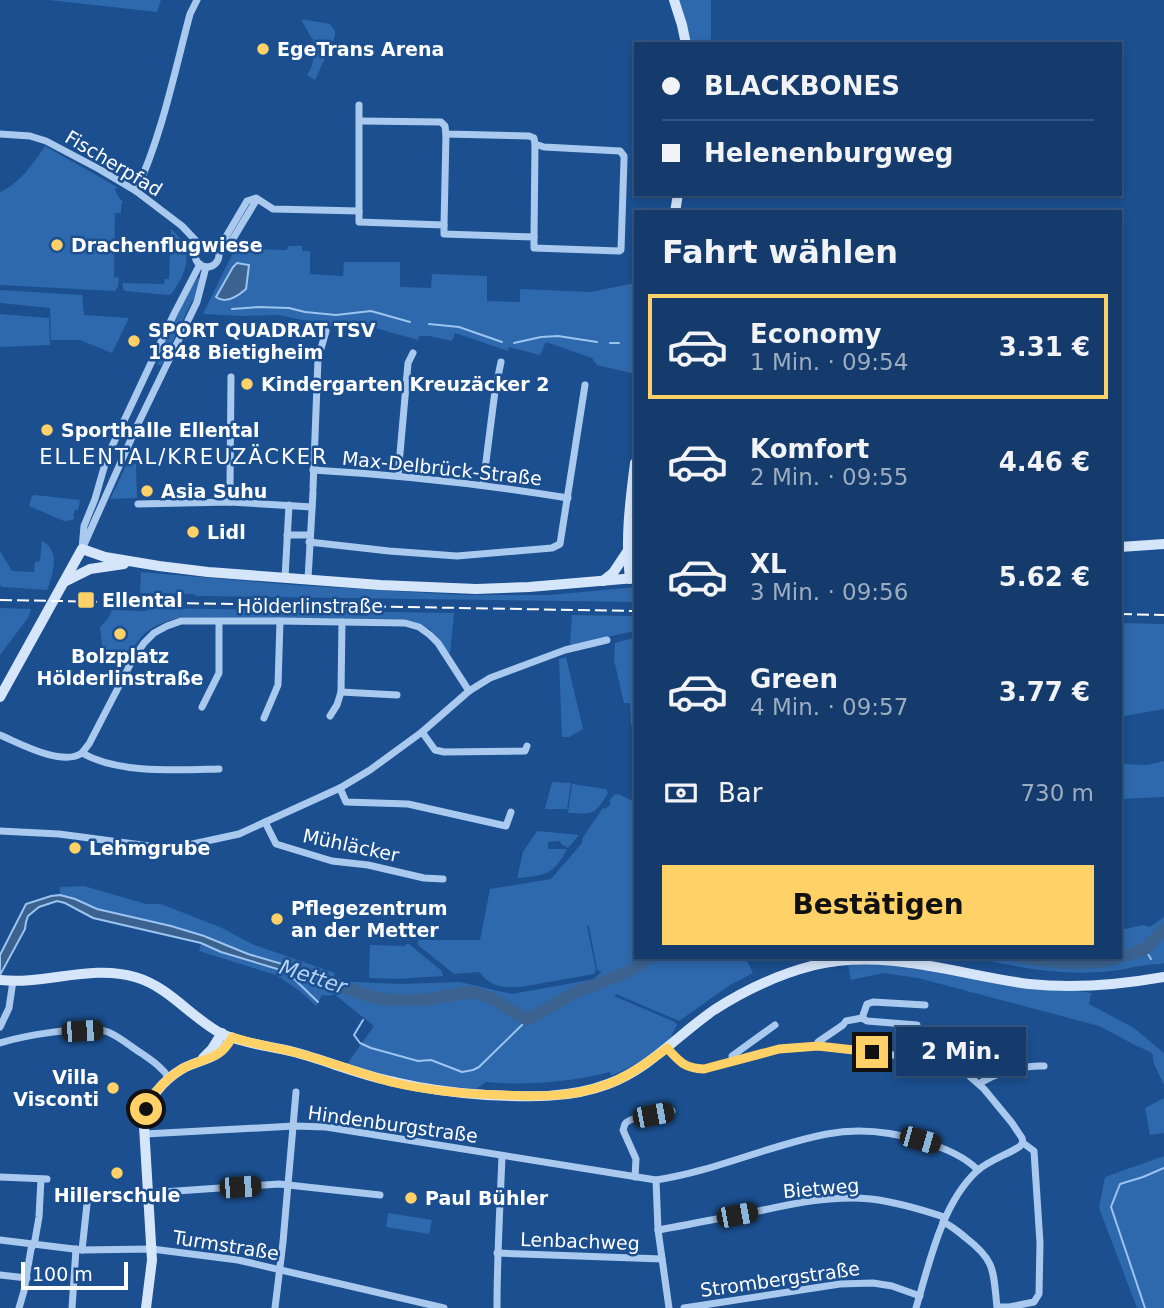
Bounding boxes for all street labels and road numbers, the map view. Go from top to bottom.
street label: Fischerpfad [62,125,166,201]
street label: Max-Delbrück-Straße [341,447,543,489]
street label: Hölderlinstraße [237,595,383,617]
street label: Mühläcker [301,824,401,866]
street label: Hindenburgstraße [307,1101,479,1147]
street label: Bietweg [782,1174,860,1202]
street label: Turmstraße [170,1226,281,1264]
street label: Lenbachweg [520,1228,640,1254]
street label: Strombergstraße [699,1257,861,1301]

